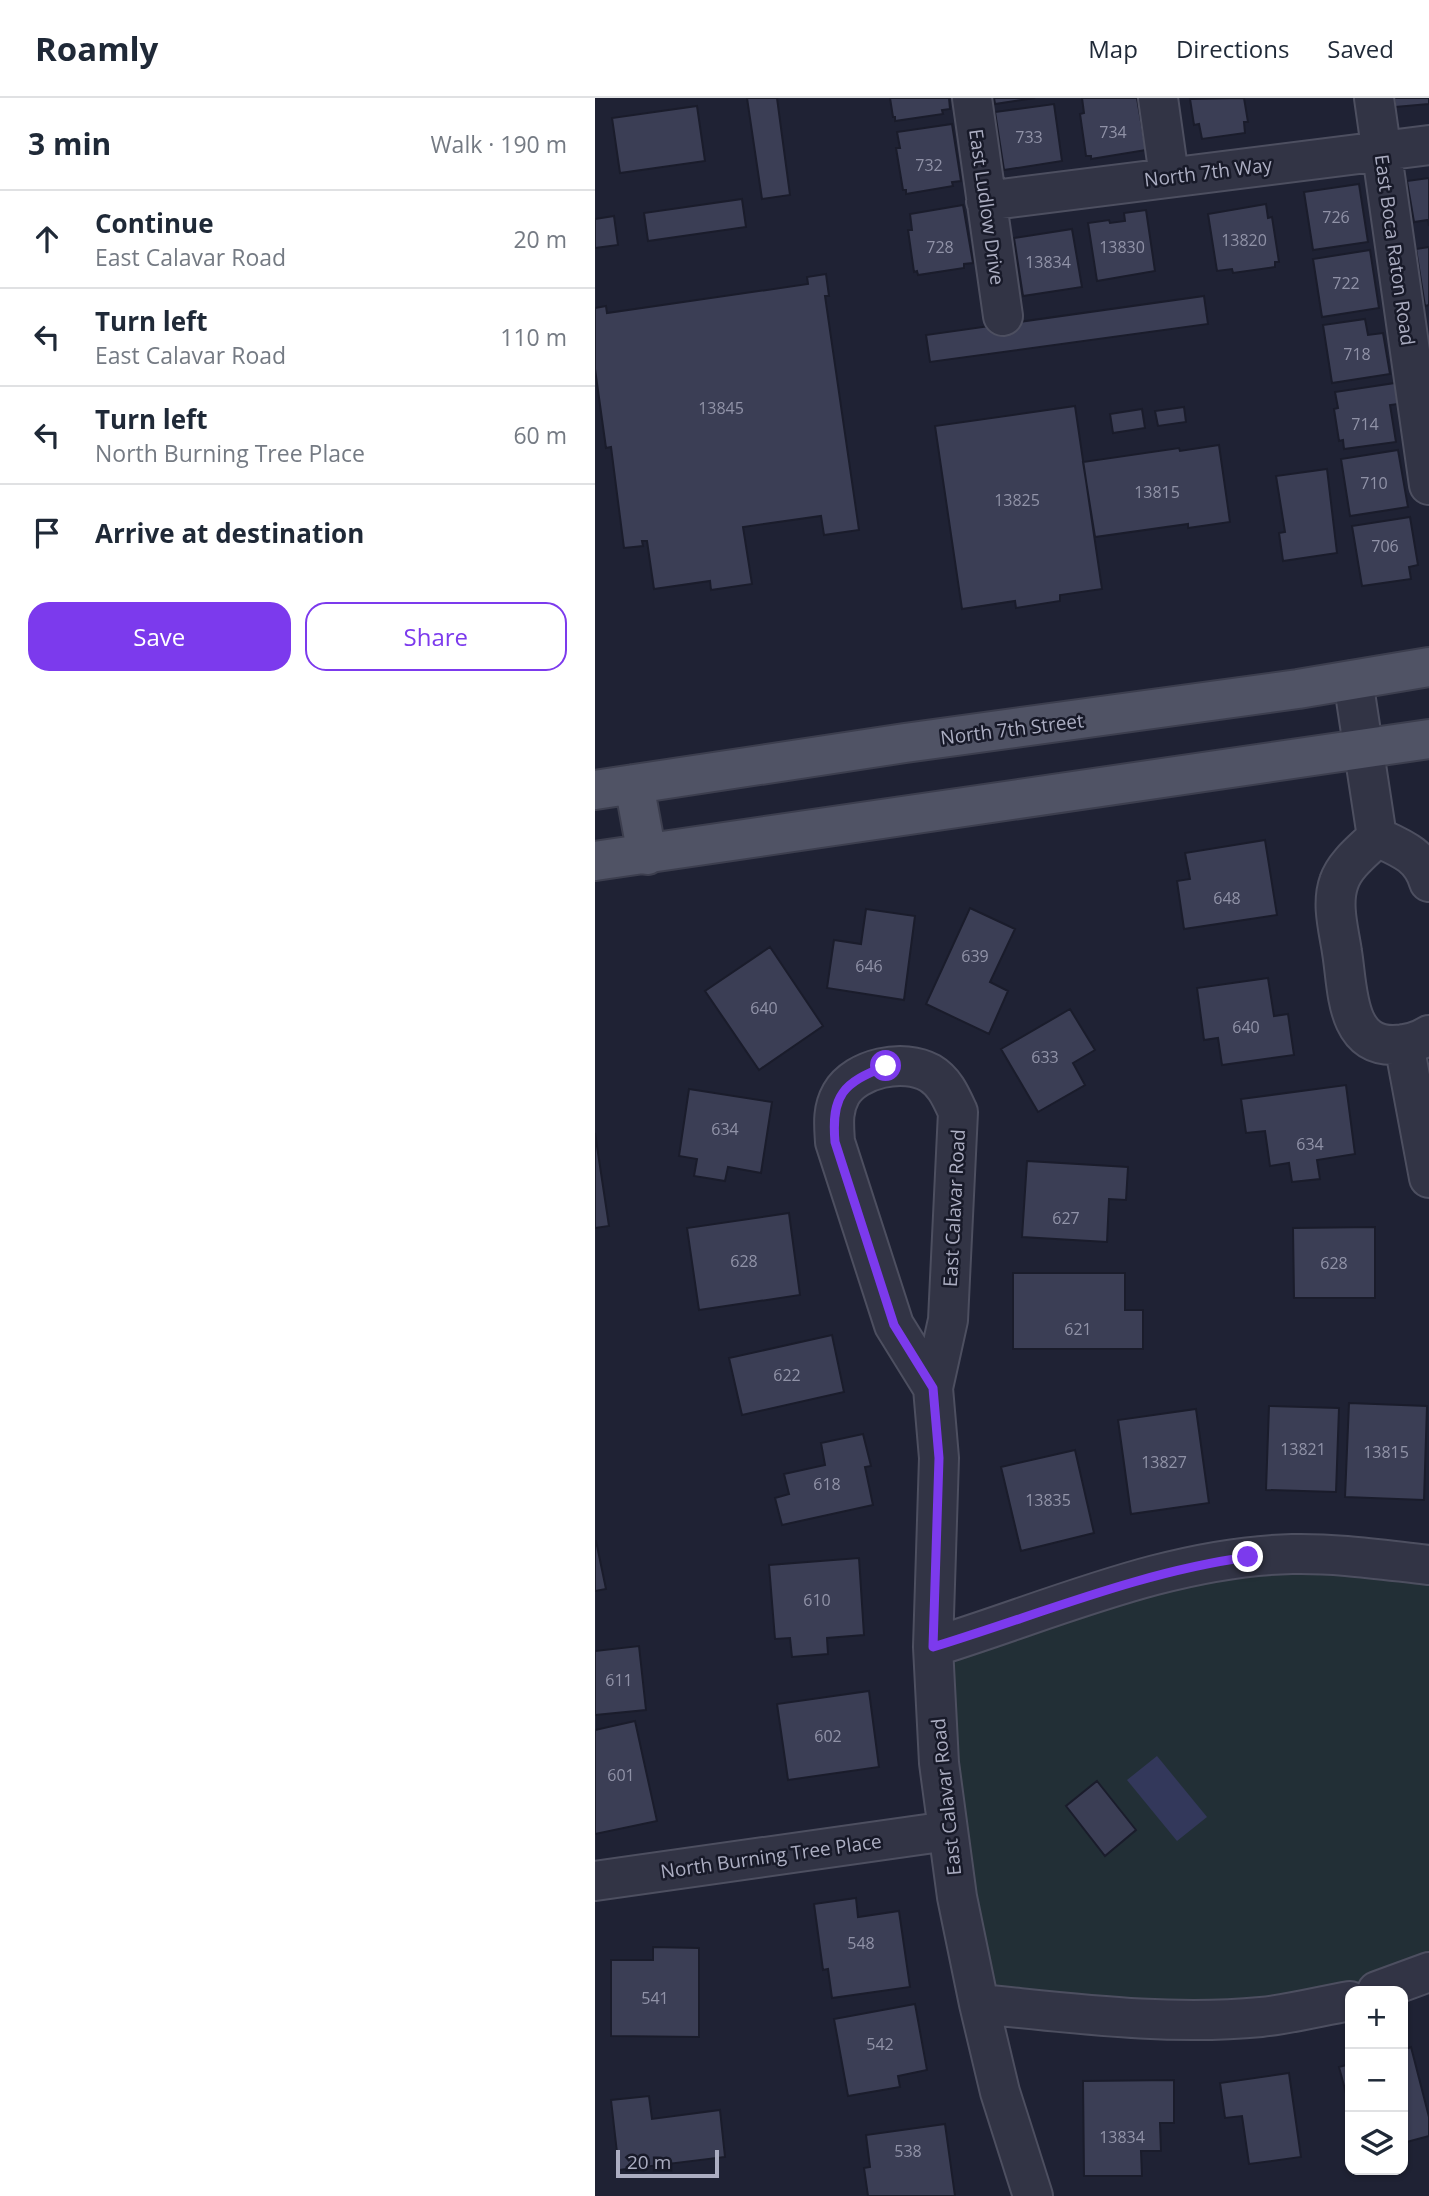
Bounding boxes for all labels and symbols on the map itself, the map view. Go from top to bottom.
house number: 734 [1099,121,1127,143]
house number: 733 [1015,126,1043,148]
street label: East Ludlow Drive [963,127,1011,287]
street label: North 7th Way [1143,151,1274,193]
street label: East Boca Raton Road [1369,153,1421,347]
house number: 732 [915,154,943,176]
house number: 726 [1322,206,1350,228]
house number: 13820 [1221,229,1267,251]
house number: 728 [926,236,954,258]
house number: 13830 [1099,236,1145,258]
house number: 13834 [1025,251,1071,273]
house number: 722 [1332,272,1360,294]
house number: 718 [1343,343,1371,365]
house number: 13845 [698,397,744,419]
house number: 714 [1351,413,1379,435]
house number: 710 [1360,472,1388,494]
house number: 13815 [1134,481,1180,503]
house number: 13825 [994,489,1040,511]
house number: 706 [1371,535,1399,557]
street label: North 7th Street [939,707,1085,751]
house number: 648 [1213,887,1241,909]
house number: 639 [961,945,989,967]
house number: 646 [855,955,883,977]
house number: 640 [750,997,778,1019]
house number: 640 [1232,1016,1260,1038]
house number: 633 [1031,1046,1059,1068]
route start [870,1050,901,1081]
house number: 634 [711,1118,739,1140]
street label: East Calavar Road [937,1128,971,1288]
house number: 634 [1296,1133,1324,1155]
house number: 627 [1052,1207,1080,1229]
house number: 628 [730,1250,758,1272]
house number: 628 [1320,1252,1348,1274]
house number: 621 [1064,1318,1092,1340]
house number: 622 [773,1364,801,1386]
house number: 13821 [1280,1438,1326,1460]
house number: 13815 [1363,1441,1409,1463]
house number: 13827 [1141,1451,1187,1473]
house number: 618 [813,1473,841,1495]
house number: 13835 [1025,1489,1071,1511]
route end [1232,1541,1263,1572]
house number: 610 [803,1589,831,1611]
house number: 611 [605,1669,633,1691]
street label: East Calavar Road [925,1717,967,1877]
house number: 602 [814,1725,842,1747]
house number: 601 [607,1764,635,1786]
street label: North Burning Tree Place [659,1828,883,1884]
house number: 548 [847,1932,875,1954]
house number: 541 [641,1987,669,2009]
house number: 542 [866,2033,894,2055]
house number: 13834 [1099,2126,1145,2148]
house number: 538 [894,2140,922,2162]
scale bar [616,2147,719,2179]

